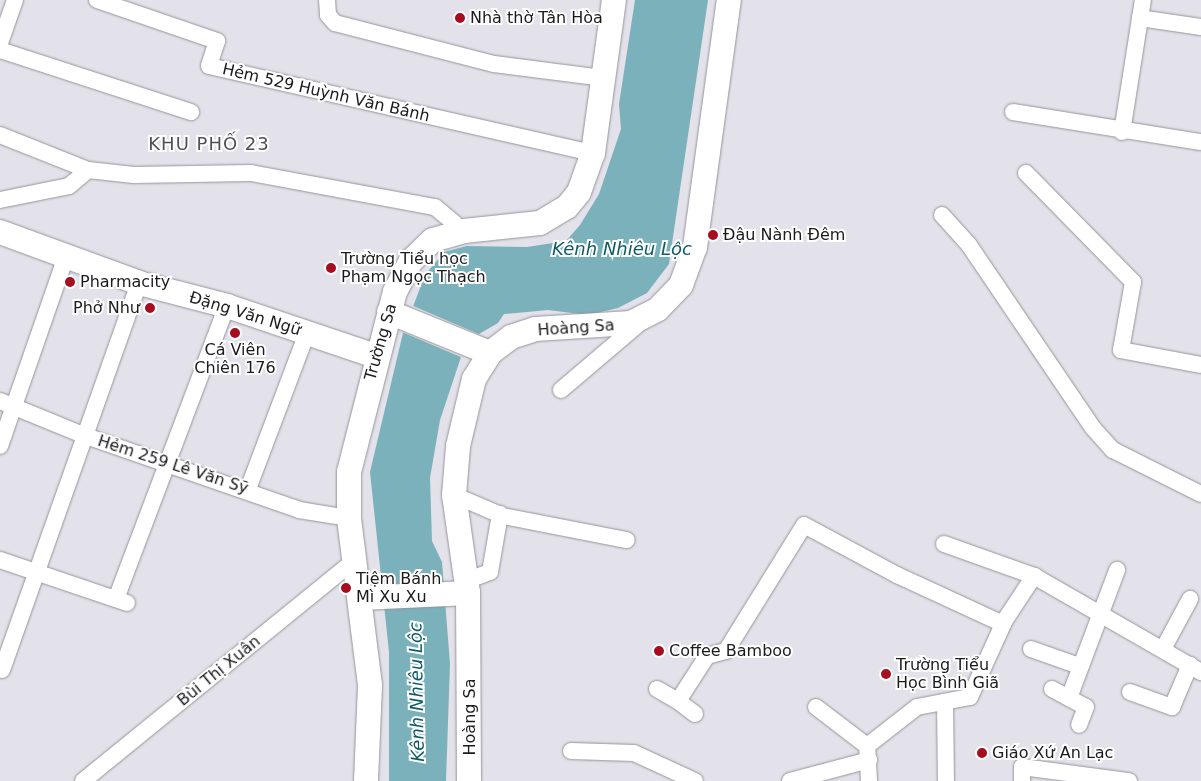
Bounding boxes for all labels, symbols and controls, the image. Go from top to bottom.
place label: Nhà thờ Tân Hòa [470,8,603,28]
marker: Nhà thờ Tân Hòa [454,12,466,24]
street label: Hẻm 529 Huỳnh Văn Bánh [220,60,432,126]
district label: KHU PHỐ 23 [147,133,271,155]
place label: Đậu Nành Đêm [723,225,845,245]
marker: Đậu Nành Đêm [707,229,719,241]
water label: Kênh Nhiêu Lộc [552,238,692,260]
place label: Trường Tiểu học Phạm Ngọc Thạch [341,249,486,287]
marker: Trường Tiểu học Phạm Ngọc Thạch [325,262,337,274]
place label: Pharmacity [80,272,170,292]
marker: Pharmacity [64,276,76,288]
street label: Đặng Văn Ngữ [187,288,303,340]
place label: Phở Như [73,298,140,318]
street label: Trường Sa [361,301,401,383]
marker: Phở Như [144,302,156,314]
street label: Hoàng Sa [537,316,615,340]
marker: Cá Viên Chiên 176 [229,327,241,339]
place label: Cá Viên Chiên 176 [194,340,276,378]
street label: Hẻm 259 Lê Văn Sỹ [95,432,251,498]
place label: Tiệm Bánh Mì Xu Xu [356,569,441,607]
marker: Tiệm Bánh Mì Xu Xu [340,582,352,594]
water label: Kênh Nhiêu Lộc [405,622,429,762]
street label: Bùi Thị Xuân [174,632,264,710]
place label: Coffee Bamboo [669,641,792,661]
marker: Coffee Bamboo [653,645,665,657]
place label: Trường Tiểu Học Bình Giã [896,655,999,693]
marker: Trường Tiểu Học Bình Giã [880,668,892,680]
street label: Hoàng Sa [460,679,480,755]
place label: Giáo Xứ An Lạc [992,743,1113,763]
marker: Giáo Xứ An Lạc [976,747,988,759]

